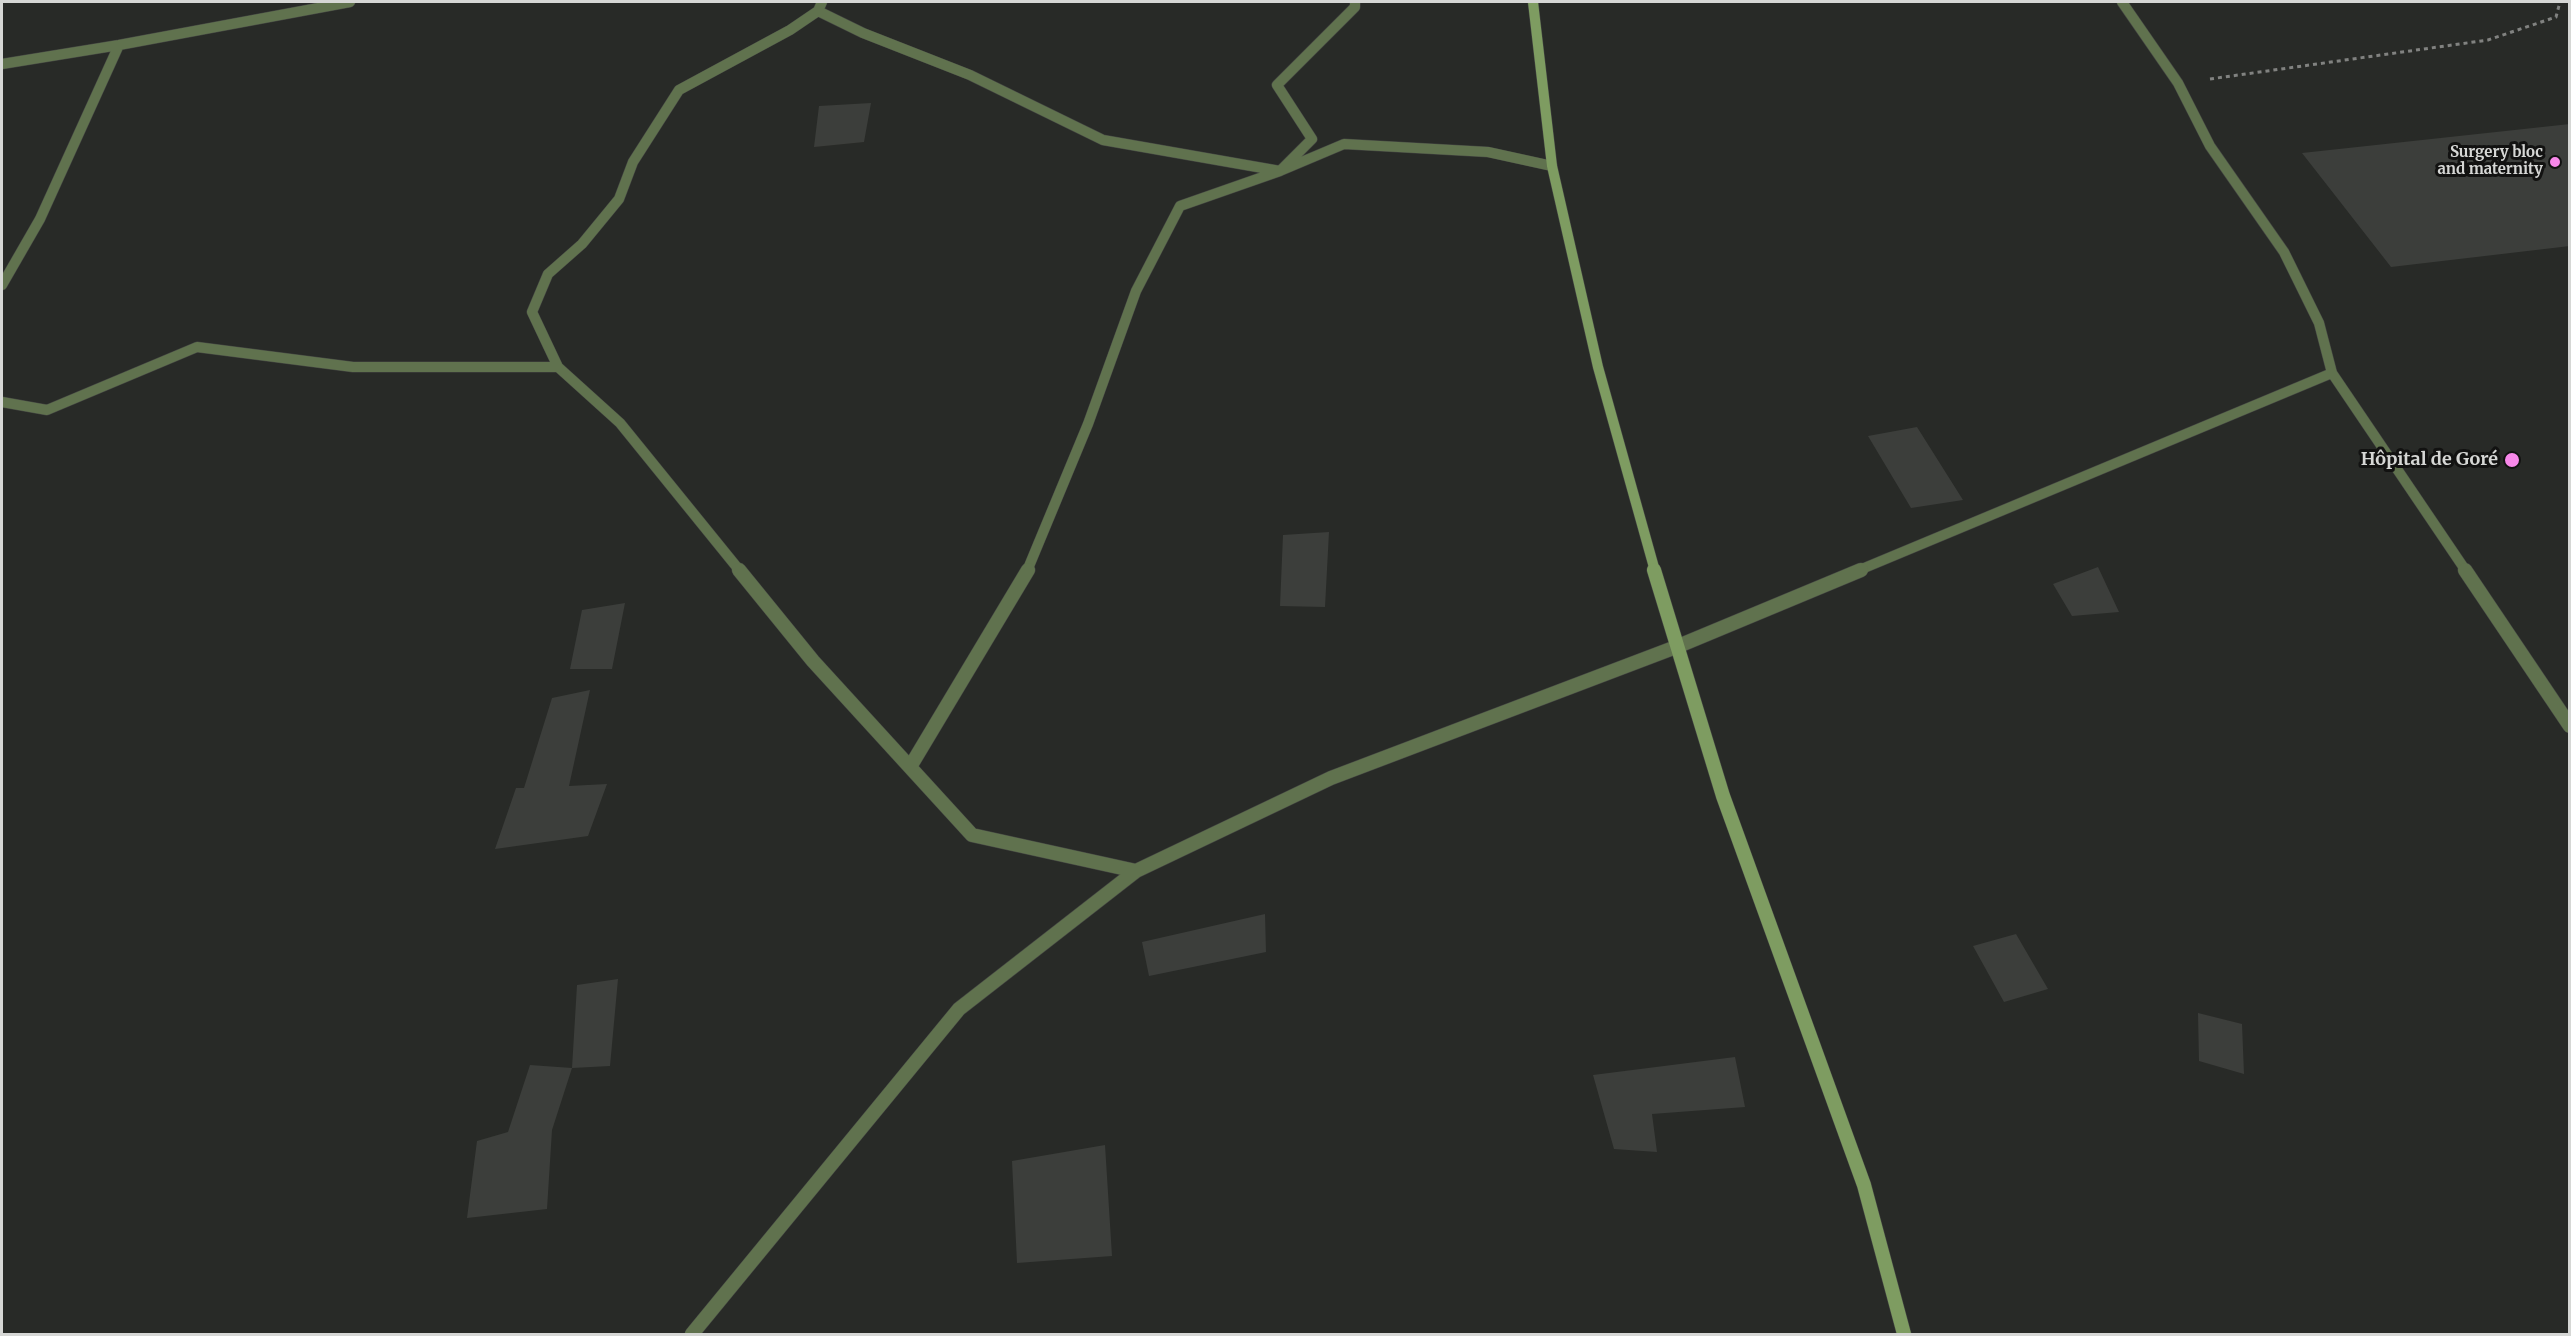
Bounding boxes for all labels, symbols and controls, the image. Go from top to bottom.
place label: Surgery bloc and maternity [2437,144,2543,179]
marker: Surgery bloc and maternity [2548,155,2562,169]
place label: Hôpital de Goré [2361,449,2498,471]
marker: Hôpital de Goré [2503,451,2521,469]

